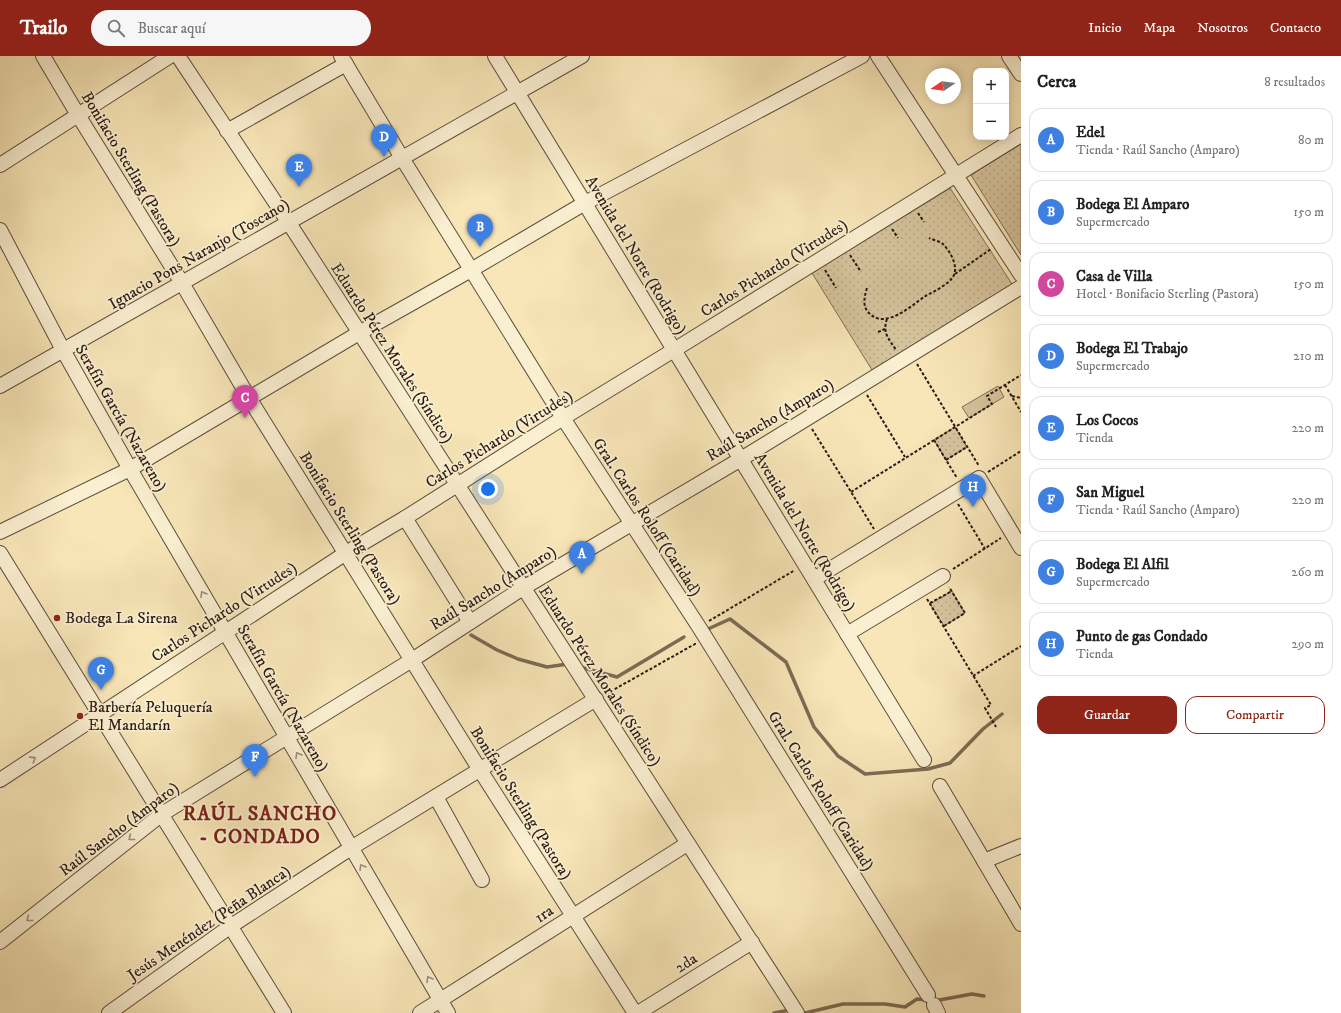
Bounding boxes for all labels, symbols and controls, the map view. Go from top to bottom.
search box [91,10,371,46]
text: Trailo [20,17,67,40]
icon: search [105,17,127,39]
text: Buscar aquí [137,19,206,38]
text: Inicio [1088,19,1121,37]
text: Mapa [1143,19,1175,37]
text: Nosotros [1197,19,1248,37]
text: Contacto [1270,19,1321,37]
north arrow [925,68,961,104]
map controls [973,68,1009,140]
button: + [973,68,1009,104]
text: Cerca [1037,71,1076,93]
text: 8 resultados [1264,74,1325,90]
street label: Bonifacio Sterling (Pastora) [77,88,185,250]
button: − [973,104,1009,140]
text: Edel [1076,123,1105,142]
pin: D [371,124,397,157]
text: A [1047,132,1055,148]
text: 80 m [1298,132,1324,148]
text: Tienda · Raúl Sancho (Amparo) [1076,142,1240,158]
pin: E [286,154,312,187]
street label: Avenida del Norte (Rodrigo) [581,172,691,338]
street label: Ignacio Pons Naranjo (Toscano) [105,194,293,314]
text: Bodega El Amparo [1076,195,1189,214]
text: B [1047,204,1055,220]
text: 150 m [1293,204,1324,220]
pin: B [467,214,493,247]
text: Supermercado [1076,214,1150,230]
street label: Carlos Pichardo (Virtudes) [697,215,851,321]
street label: Eduardo Pérez Morales (Síndico) [326,259,458,447]
text: Casa de Villa [1076,267,1153,286]
text: C [1047,276,1055,292]
text: 150 m [1293,276,1324,292]
text: Hotel · Bonifacio Sterling (Pastora) [1076,286,1259,302]
text: Bodega El Trabajo [1076,339,1188,358]
street label: Serafín García (Nazareno) [71,341,171,495]
text: D [1046,348,1056,364]
text: 210 m [1293,348,1324,364]
text: Supermercado [1076,358,1150,374]
street label: Raúl Sancho (Amparo) [703,374,837,466]
pin: C [232,385,258,418]
street label: Carlos Pichardo (Virtudes) [422,386,576,492]
text: Los Cocos [1076,411,1138,430]
text: E [1046,420,1056,436]
text: 220 m [1292,420,1324,436]
text: Tienda [1076,430,1113,446]
street label: Gral. Carlos Roloff (Caridad) [588,434,706,600]
street label: Bonifacio Sterling (Pastora) [295,448,405,608]
street label: Avenida del Norte (Rodrigo) [750,449,860,615]
pin: H [960,474,986,507]
your location [478,479,498,499]
text: San Miguel [1076,483,1144,502]
text: F [1047,492,1055,508]
text: 220 m [1292,492,1324,508]
text: Tienda · Raúl Sancho (Amparo) [1076,502,1240,518]
street label: Raúl Sancho (Amparo) [426,541,560,635]
pin: A [569,541,595,574]
text: Bodega El Alfil [1076,555,1169,574]
street label: Carlos Pichardo (Virtudes) [148,557,300,667]
text: G [1046,564,1056,580]
text: 260 m [1291,564,1324,580]
text: Supermercado [1076,574,1150,590]
street label: Eduardo Pérez Morales (Síndico) [534,582,666,770]
one-way arrow [201,591,208,598]
place label: Bodega La Sirena [65,608,178,628]
marker: Bodega La Sirena [52,613,62,623]
street label: Serafín García (Nazareno) [233,621,333,775]
text: Punto de gas Condado [1076,627,1208,646]
text: H [1046,636,1056,652]
text: 290 m [1292,636,1324,652]
text: Tienda [1076,646,1113,662]
pin: G [88,657,114,690]
button: Guardar [1037,696,1177,734]
button: Compartir [1185,696,1325,734]
place label: Barbería Peluquería El Mandarín [88,697,213,735]
street label: Gral. Carlos Roloff (Caridad) [764,707,878,875]
marker: Barbería Peluquería El Mandarín [75,711,85,721]
street label: Bonifacio Sterling (Pastora) [466,723,576,883]
pin: F [242,744,268,777]
one-way arrow [295,752,302,759]
one-way arrow [28,757,35,764]
street label: Raúl Sancho (Amparo) [55,777,183,881]
district label: RAÚL SANCHO - CONDADO [183,801,337,850]
one-way arrow [129,833,136,840]
street label: Jesús Menéndez (Peña Blanca) [122,861,294,986]
one-way arrow [360,864,367,871]
street label: 1ra [531,900,557,927]
one-way arrow [27,914,34,921]
street label: 2da [671,948,701,977]
one-way arrow [426,976,433,983]

